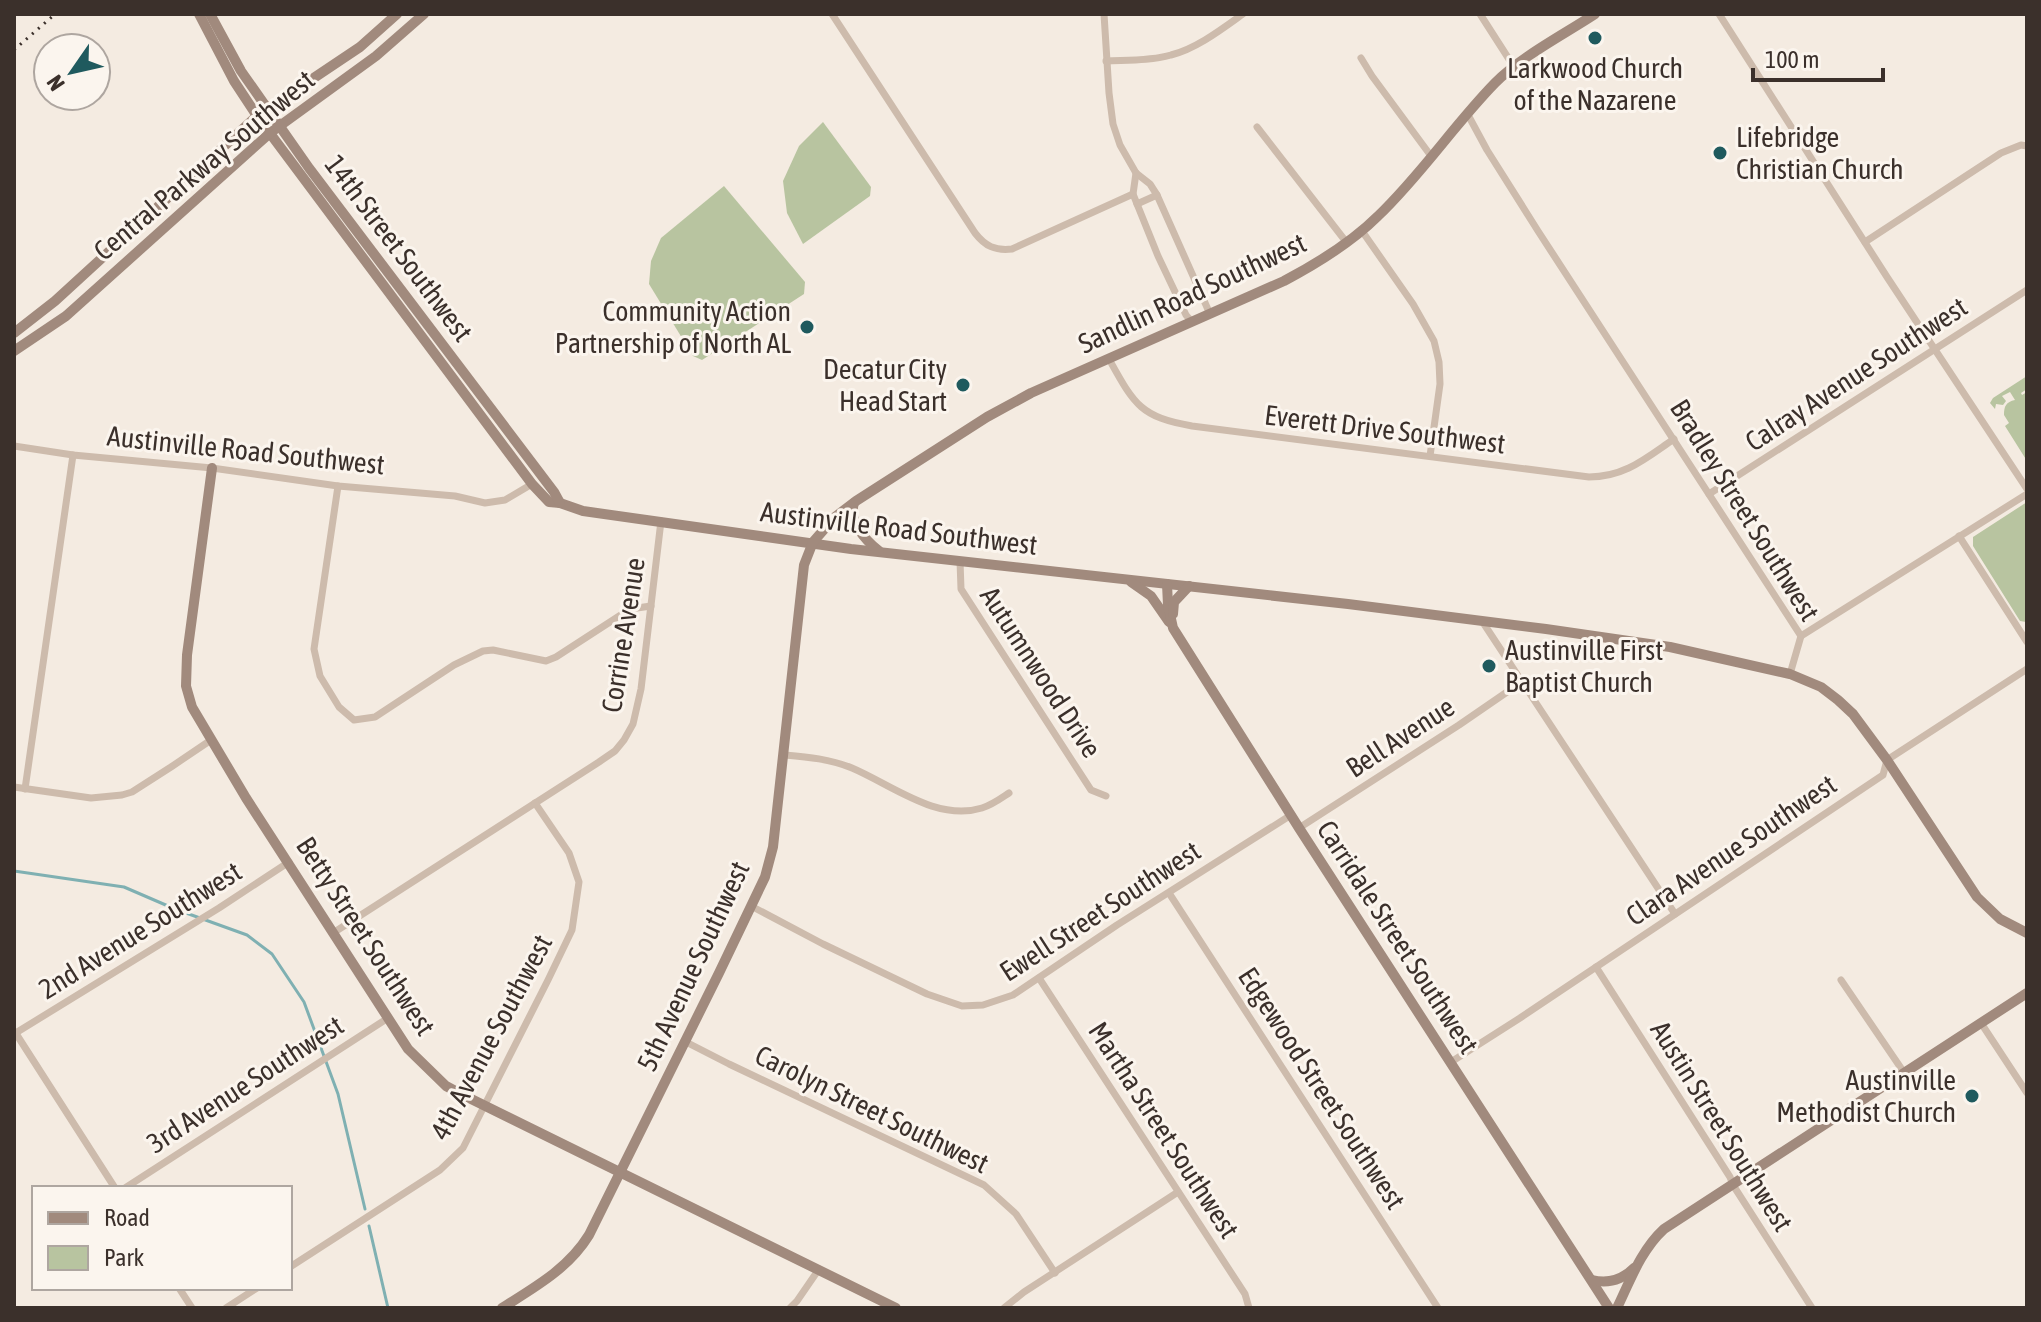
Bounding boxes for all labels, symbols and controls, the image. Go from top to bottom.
marker: Larkwood Church of the Nazarene [1586,29,1604,47]
north arrow [32,32,112,112]
scale bar [1753,32,1883,82]
text: 100 m [1765,46,1819,73]
place label: Larkwood Church of the Nazarene [1507,52,1683,116]
street label: Central Parkway Southwest [87,63,321,267]
text: N [41,71,70,96]
place label: Lifebridge Christian Church [1736,121,1904,185]
marker: Lifebridge Christian Church [1711,144,1729,162]
street label: 14th Street Southwest [319,149,479,347]
street label: Sandlin Road Southwest [1073,226,1311,360]
street label: Calray Avenue Southwest [1739,290,1973,458]
place label: Community Action Partnership of North AL [555,295,791,359]
marker: Community Action Partnership of North AL [798,318,816,336]
place label: Decatur City Head Start [823,353,947,417]
marker: Decatur City Head Start [954,376,972,394]
street label: Bradley Street Southwest [1664,394,1826,626]
street label: Everett Drive Southwest [1263,398,1507,460]
street label: Austinville Road Southwest [106,420,386,480]
street label: Austinville Road Southwest [759,495,1039,561]
street label: Corrine Avenue [595,555,651,715]
street label: Autumnwood Drive [974,581,1108,763]
place label: Austinville First Baptist Church [1505,634,1663,698]
marker: Austinville First Baptist Church [1480,657,1498,675]
street label: Bell Avenue [1340,690,1460,784]
street label: Clara Avenue Southwest [1620,768,1842,932]
street label: Carridale Street Southwest [1311,815,1485,1059]
street label: Betty Street Southwest [290,831,442,1041]
street label: Ewell Street Southwest [994,834,1206,988]
street label: 2nd Avenue Southwest [33,855,247,1005]
street label: 5th Avenue Southwest [630,856,756,1076]
street label: 4th Avenue Southwest [424,929,558,1145]
street label: Edgewood Street Southwest [1232,961,1412,1215]
street label: 3rd Avenue Southwest [141,1009,349,1159]
street label: Austin Street Southwest [1644,1015,1800,1237]
street label: Martha Street Southwest [1082,1016,1246,1244]
street label: Carolyn Street Southwest [750,1039,994,1179]
place label: Austinville Methodist Church [1776,1064,1956,1128]
marker: Austinville Methodist Church [1963,1087,1981,1105]
legend [32,1186,292,1290]
text: Road [104,1204,150,1231]
text: Park [104,1244,145,1271]

